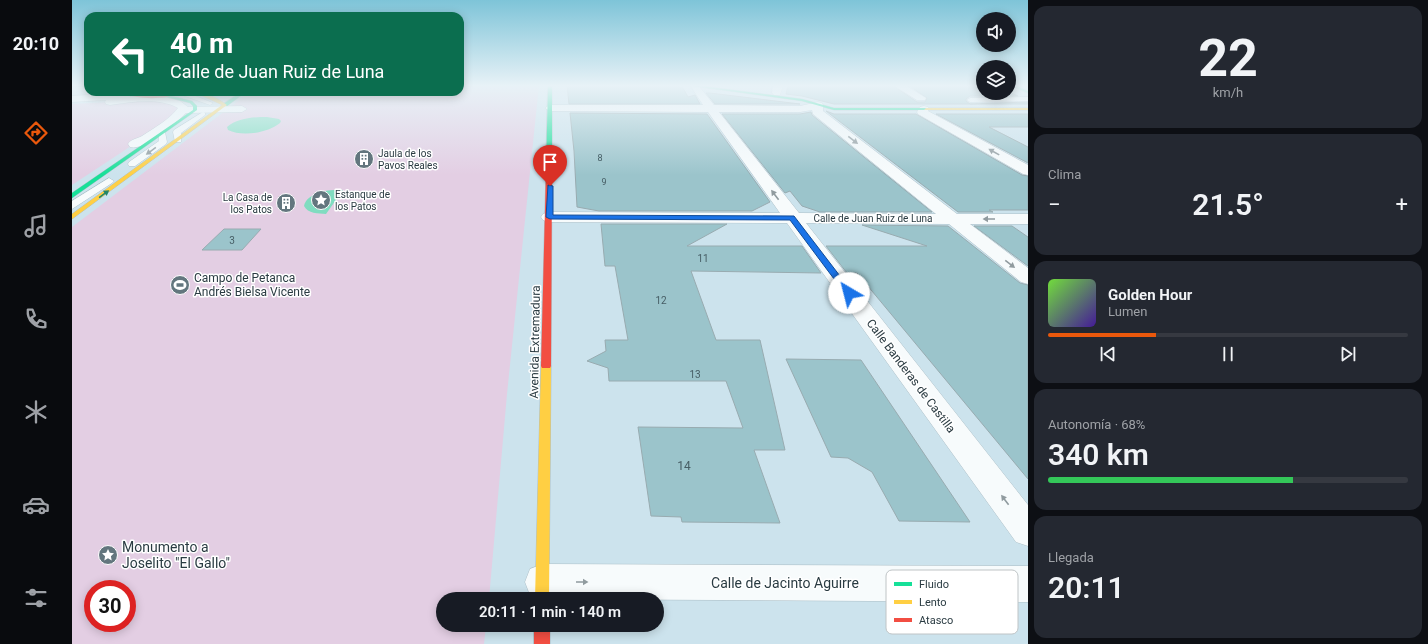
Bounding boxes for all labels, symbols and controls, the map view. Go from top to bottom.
map controls [976,12,1016,100]
button: sound [976,12,1016,52]
text: 40 m [170,27,233,60]
icon: left [104,28,156,80]
text: 22 [1198,28,1258,89]
text: 20:10 [13,33,59,54]
button: layers [976,60,1016,100]
text: Calle de Juan Ruiz de Luna [170,61,384,82]
text: km/h [1213,85,1243,100]
icon: directions [22,119,50,147]
one-way arrow [847,136,858,145]
pin [533,145,567,186]
one-way arrow [146,146,156,154]
building icon: Jaula de los Pavos Reales [353,148,375,170]
place label: Jaula de los Pavos Reales [378,148,438,171]
one-way arrow [988,149,1000,156]
icon: arrive [539,151,561,173]
house number: 8 [597,153,603,163]
text: Clima [1048,167,1081,182]
house number: 9 [601,177,607,187]
text: 21.5° [1192,187,1264,222]
place icon: Estanque de los Patos [310,189,332,211]
place label: Estanque de los Patos [335,189,390,212]
one-way arrow [771,189,779,200]
one-way arrow [98,190,109,198]
place label: La Casa de los Patos [223,192,272,215]
building icon: La Casa de los Patos [275,192,297,214]
text: − [1048,192,1061,217]
text: + [1396,192,1408,217]
icon: music [22,212,50,240]
street label: Calle de Juan Ruiz de Luna [813,213,933,224]
one-way arrow [982,216,995,222]
house number: 3 [229,235,235,246]
house number: 11 [697,253,709,264]
one-way arrow [1005,259,1016,268]
place label: Campo de Petanca Andrés Bielsa Vicente [194,271,310,299]
position arrow [828,272,870,314]
sports icon: Campo de Petanca Andrés Bielsa Vicente [169,274,191,296]
street label: Avenida Extremadura [527,285,543,399]
text: Golden Hour [1108,286,1192,304]
house number: 12 [655,295,667,306]
text: Lumen [1108,304,1147,319]
icon: phone [22,305,50,333]
street label: Calle Banderas de Castilla [864,316,958,436]
icon: previous [1097,343,1119,365]
icon: pause [1217,343,1239,365]
icon: next [1337,343,1359,365]
house number: 13 [689,369,701,380]
icon: climate [22,398,50,426]
text: Autonomía · 68% [1048,417,1145,432]
text: 340 km [1048,437,1149,472]
house number: 14 [677,459,691,473]
icon: car [22,491,50,519]
one-way arrow [1000,494,1009,505]
place label: Monumento a Joselito "El Gallo" [122,539,230,571]
place icon: Monumento a Joselito "El Gallo" [97,544,119,566]
text: Llegada [1048,550,1094,565]
legend [886,570,1018,634]
text: 20:11 [1048,570,1125,605]
street label: Calle de Jacinto Aguirre [711,575,859,591]
text: Fluido [919,578,949,591]
one-way arrow [576,579,589,585]
speed limit sign: 30 [84,580,136,632]
icon: filters [22,584,50,612]
text: Lento [919,596,947,609]
text: 20:11 · 1 min · 140 m [479,603,621,621]
text: Atasco [919,614,953,627]

